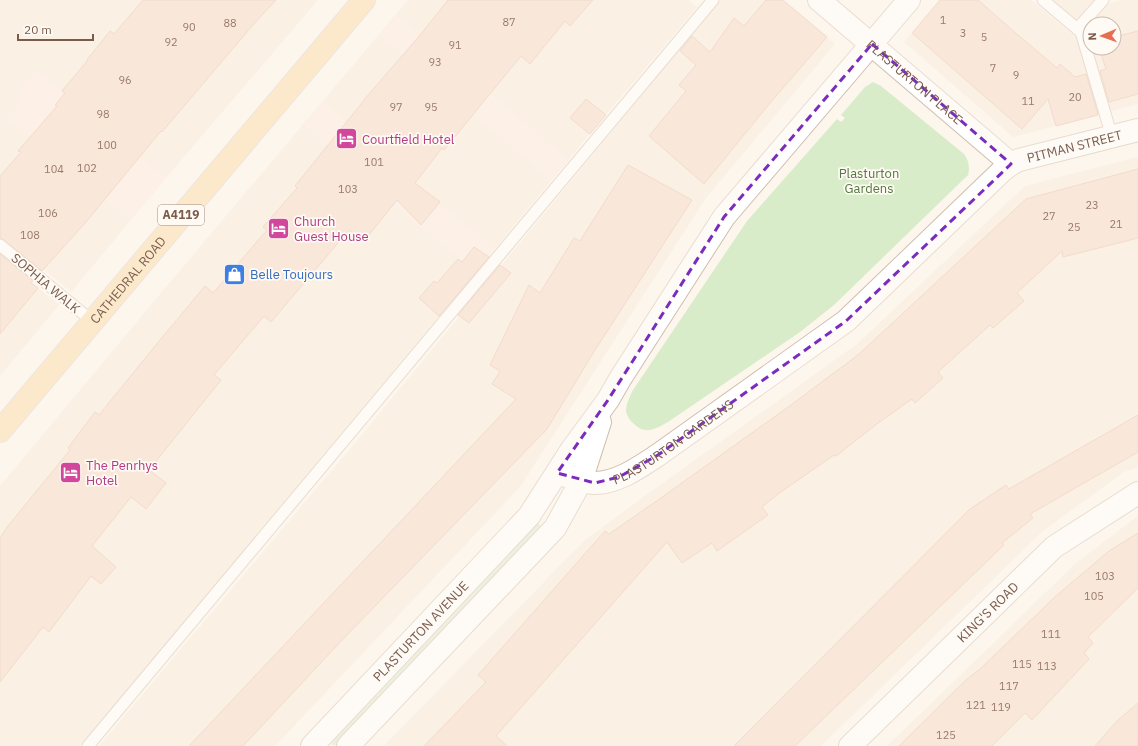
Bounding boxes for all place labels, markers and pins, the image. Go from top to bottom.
hotel icon: Courtfield Hotel [334,126,360,152]
place label: Courtfield Hotel [362,131,455,148]
place label: Church Guest House [294,213,369,245]
hotel icon: Church Guest House [266,215,292,241]
shop icon: Belle Toujours [222,261,248,287]
place label: Belle Toujours [250,266,333,283]
place label: The Penrhys Hotel [86,457,158,489]
hotel icon: The Penrhys Hotel [58,459,84,485]

